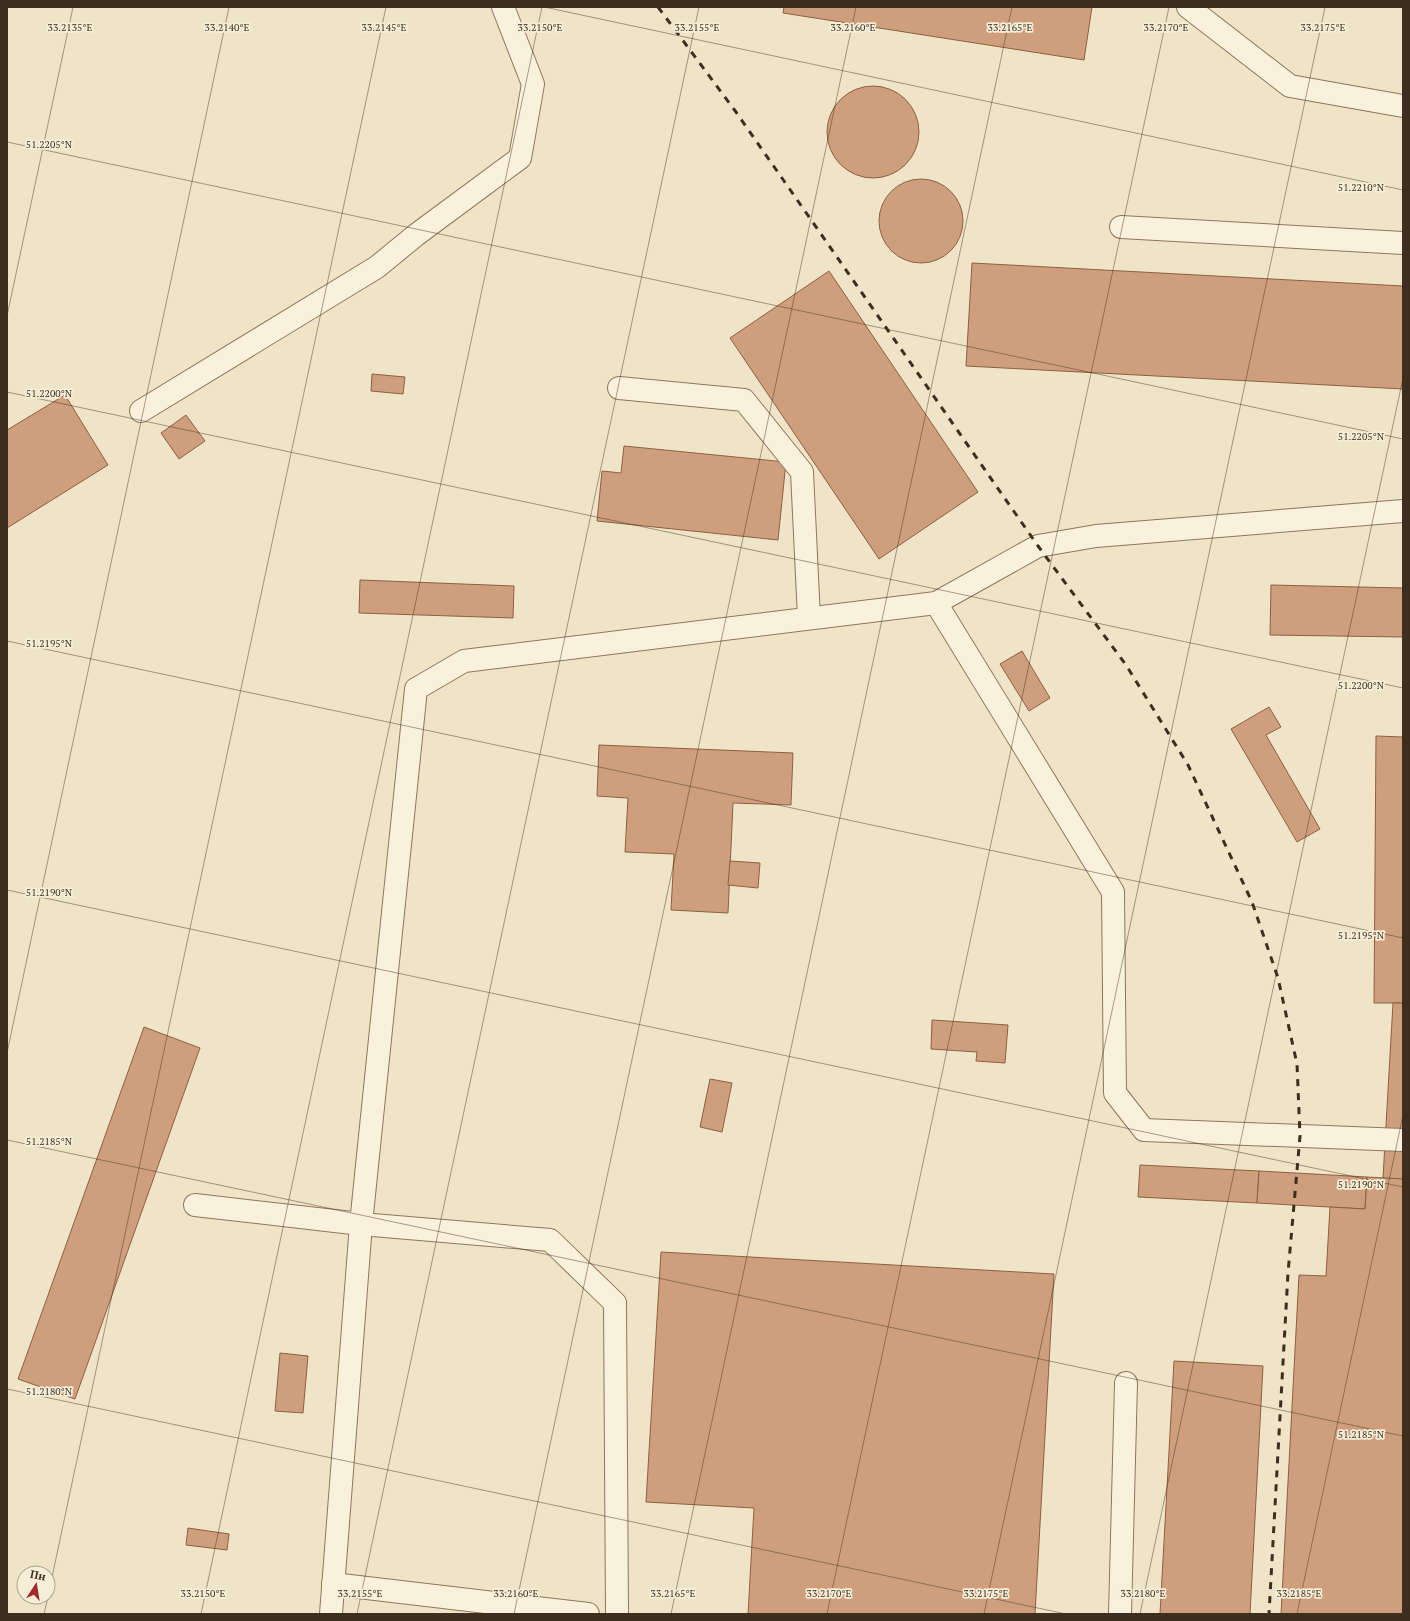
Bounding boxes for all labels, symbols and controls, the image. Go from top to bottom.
text: 33.2135°E [48,21,93,34]
text: 33.2140°E [205,21,250,34]
text: 33.2145°E [362,21,407,34]
text: 33.2150°E [518,21,563,34]
text: 33.2155°E [675,21,720,34]
text: 33.2160°E [831,21,876,34]
text: 33.2165°E [988,21,1033,34]
text: 33.2170°E [1144,21,1189,34]
text: 33.2175°E [1301,21,1346,34]
text: 51.2205°N [26,138,73,151]
text: 51.2210°N [1338,181,1385,194]
text: 51.2200°N [26,387,73,400]
text: 51.2205°N [1338,430,1385,443]
text: 51.2195°N [26,637,73,650]
text: 51.2200°N [1338,679,1385,692]
text: 51.2190°N [26,886,73,899]
text: 51.2195°N [1338,929,1385,942]
text: 51.2185°N [26,1135,73,1148]
text: 51.2190°N [1338,1178,1385,1191]
text: 51.2180°N [26,1385,73,1398]
text: 51.2185°N [1338,1428,1385,1441]
north arrow [16,1565,56,1605]
text: Пн [29,1567,47,1584]
text: 33.2150°E [181,1587,226,1600]
text: 33.2155°E [338,1587,383,1600]
text: 33.2160°E [494,1587,539,1600]
text: 33.2165°E [651,1587,696,1600]
text: 33.2170°E [807,1587,852,1600]
text: 33.2175°E [964,1587,1009,1600]
text: 33.2180°E [1121,1587,1166,1600]
text: 33.2185°E [1277,1587,1322,1600]

